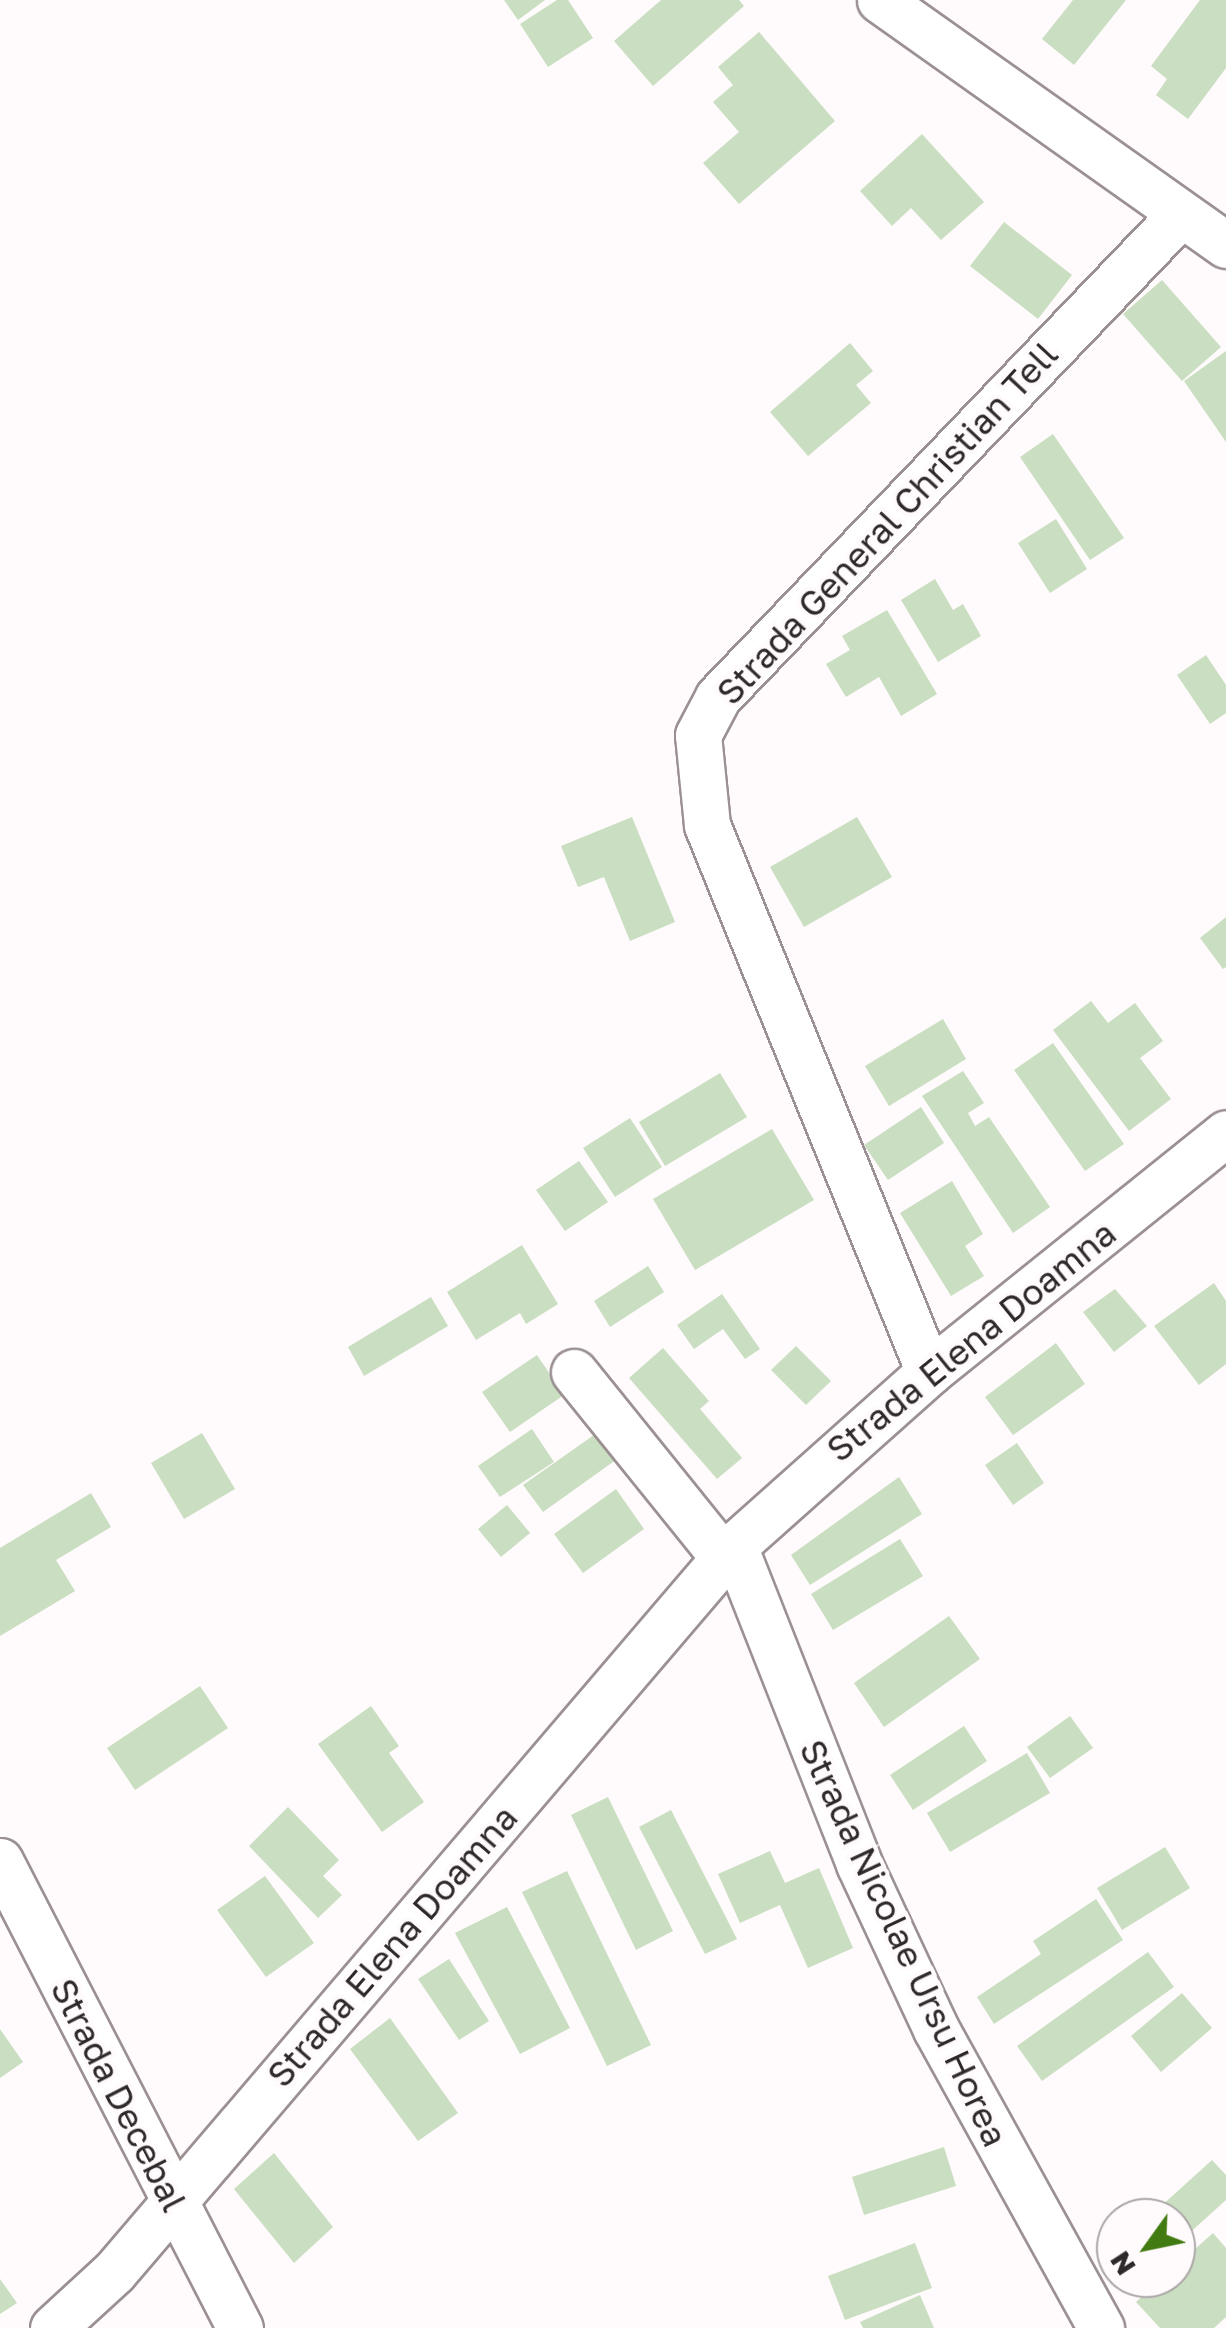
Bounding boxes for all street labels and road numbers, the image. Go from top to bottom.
street label: Strada General Christian Tell [708,333,1066,713]
street label: Strada Elena Doamna [818,1212,1124,1470]
street label: Strada Nicolae Ursu Horea [791,1733,1017,2153]
street label: Strada Elena Doamna [258,1797,526,2095]
street label: Strada Decebal [42,1972,196,2218]

